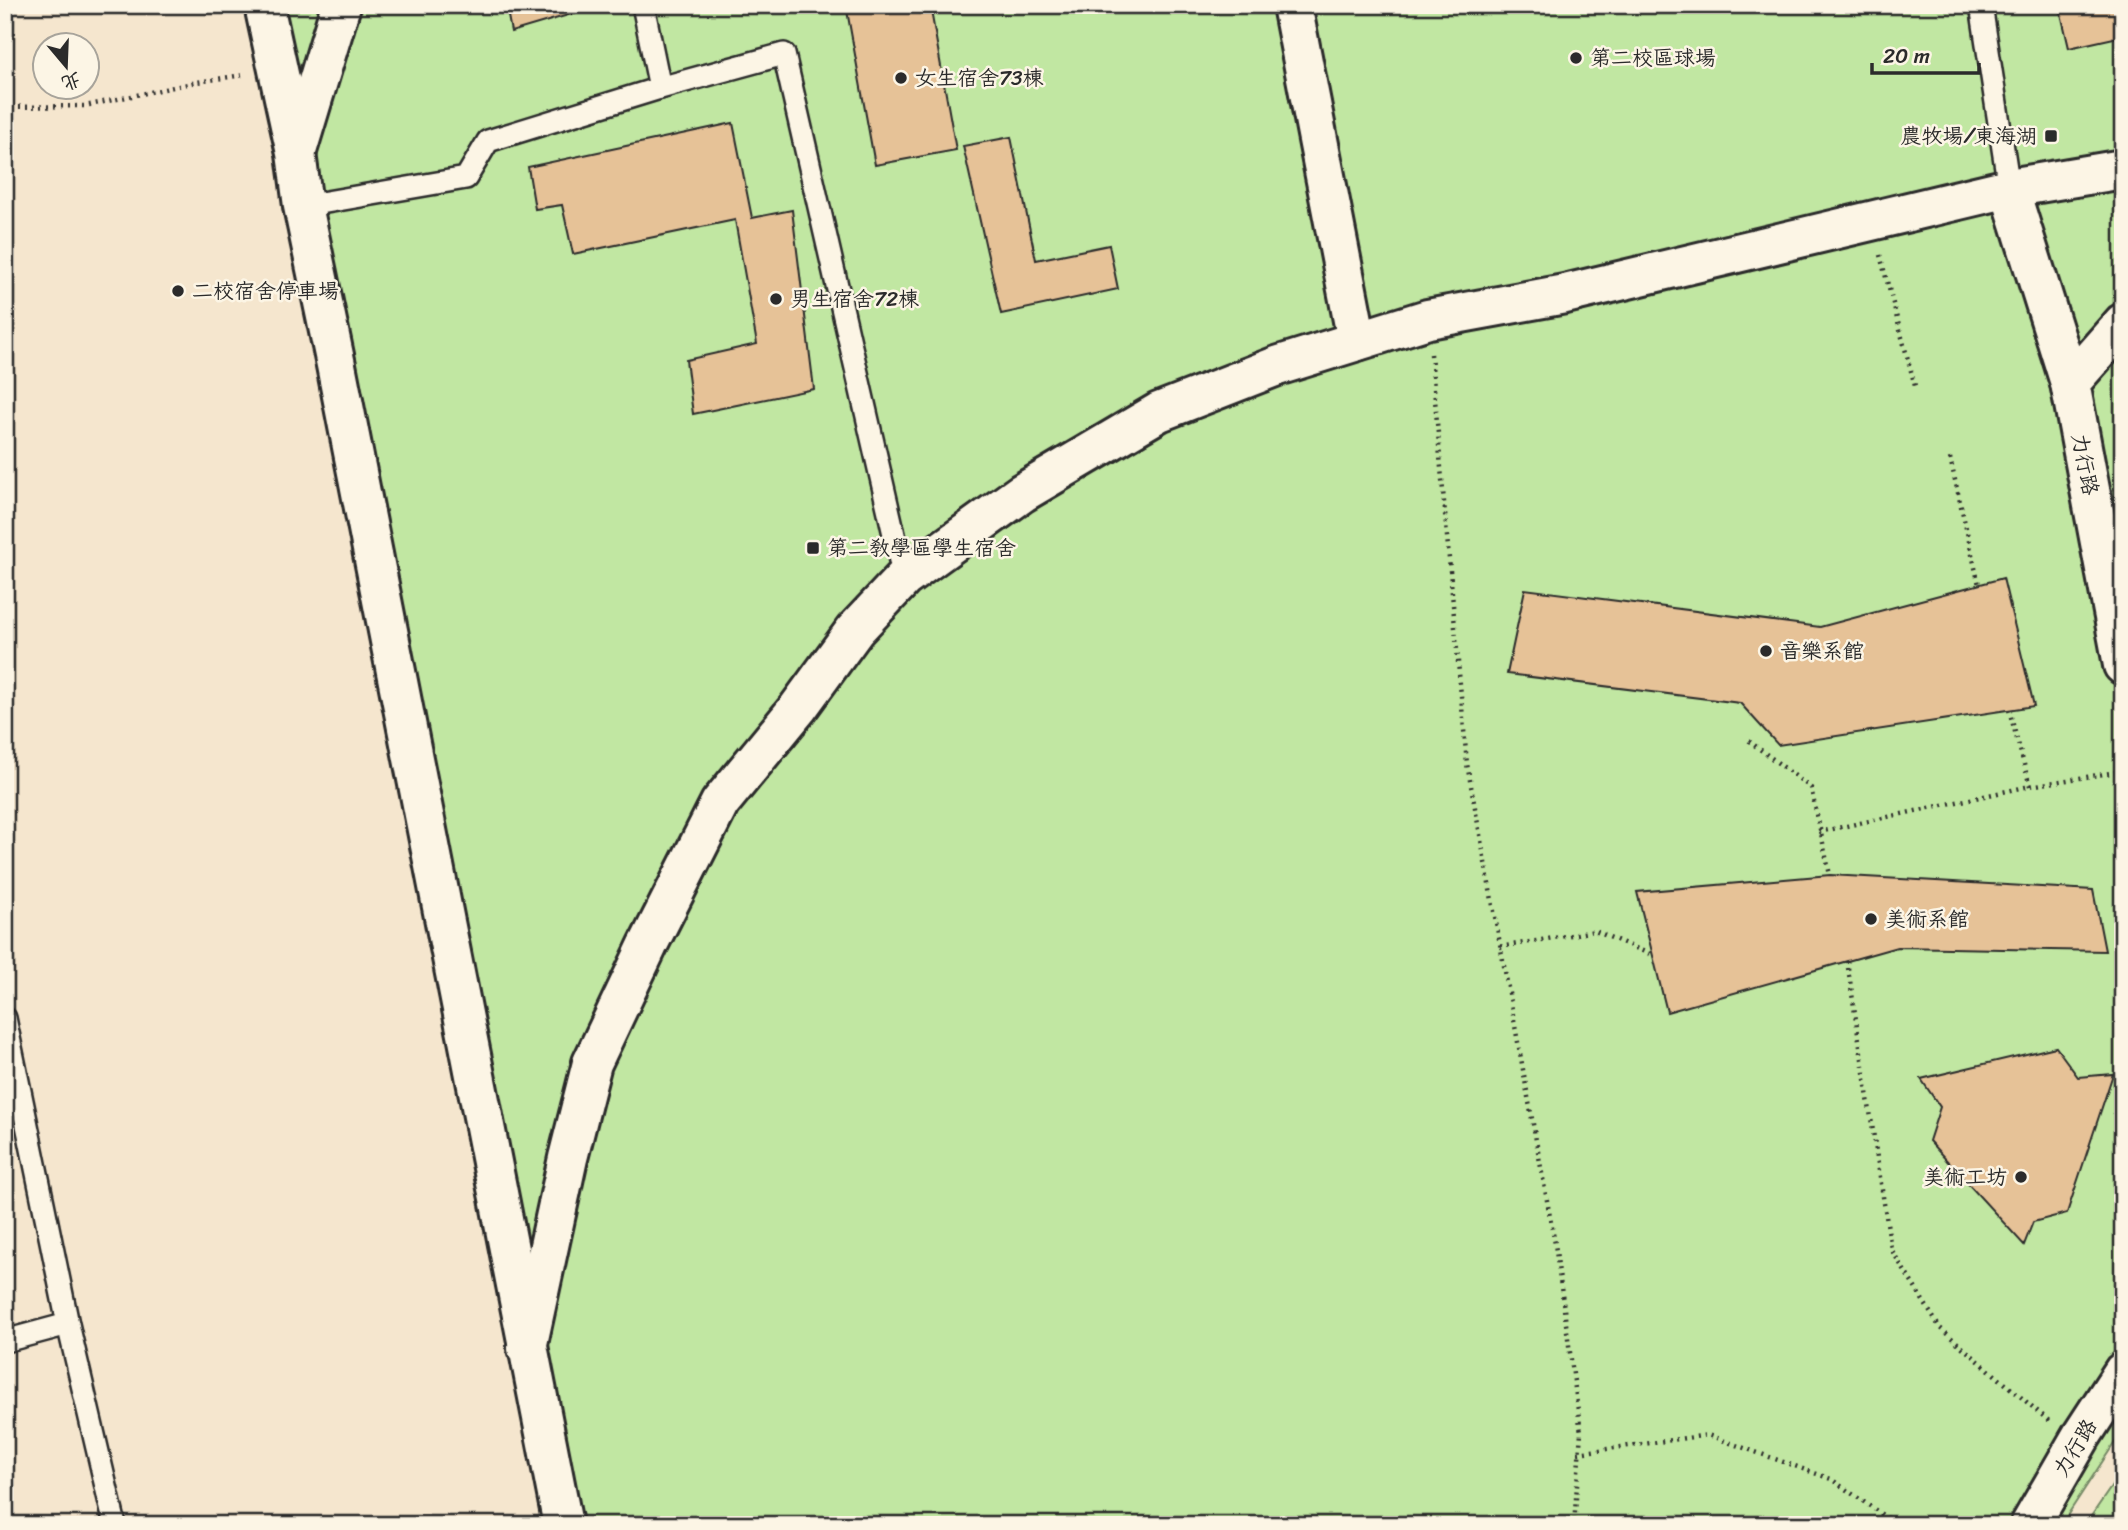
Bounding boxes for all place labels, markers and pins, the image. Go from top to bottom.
place label: 第二校區球場 [1590,39,1716,77]
marker: 第二校區球場 [1568,50,1584,66]
place label: 女生宿舍73棟 [915,59,1044,97]
marker: 女生宿舍73棟 [893,70,909,86]
place label: 農牧場/東海湖 [1901,117,2037,155]
marker: 農牧場/東海湖 [2043,128,2059,144]
place label: 二校宿舍停車場 [192,272,339,310]
place label: 男生宿舍72棟 [790,280,919,318]
marker: 二校宿舍停車場 [170,283,186,299]
marker: 男生宿舍72棟 [768,291,784,307]
place label: 第二教學區學生宿舍 [827,529,1016,567]
marker: 第二教學區學生宿舍 [805,540,821,556]
place label: 音樂系館 [1780,632,1864,670]
marker: 音樂系館 [1758,643,1774,659]
place label: 美術系館 [1885,900,1969,938]
marker: 美術系館 [1863,911,1879,927]
place label: 美術工坊 [1923,1158,2007,1196]
marker: 美術工坊 [2013,1169,2029,1185]

